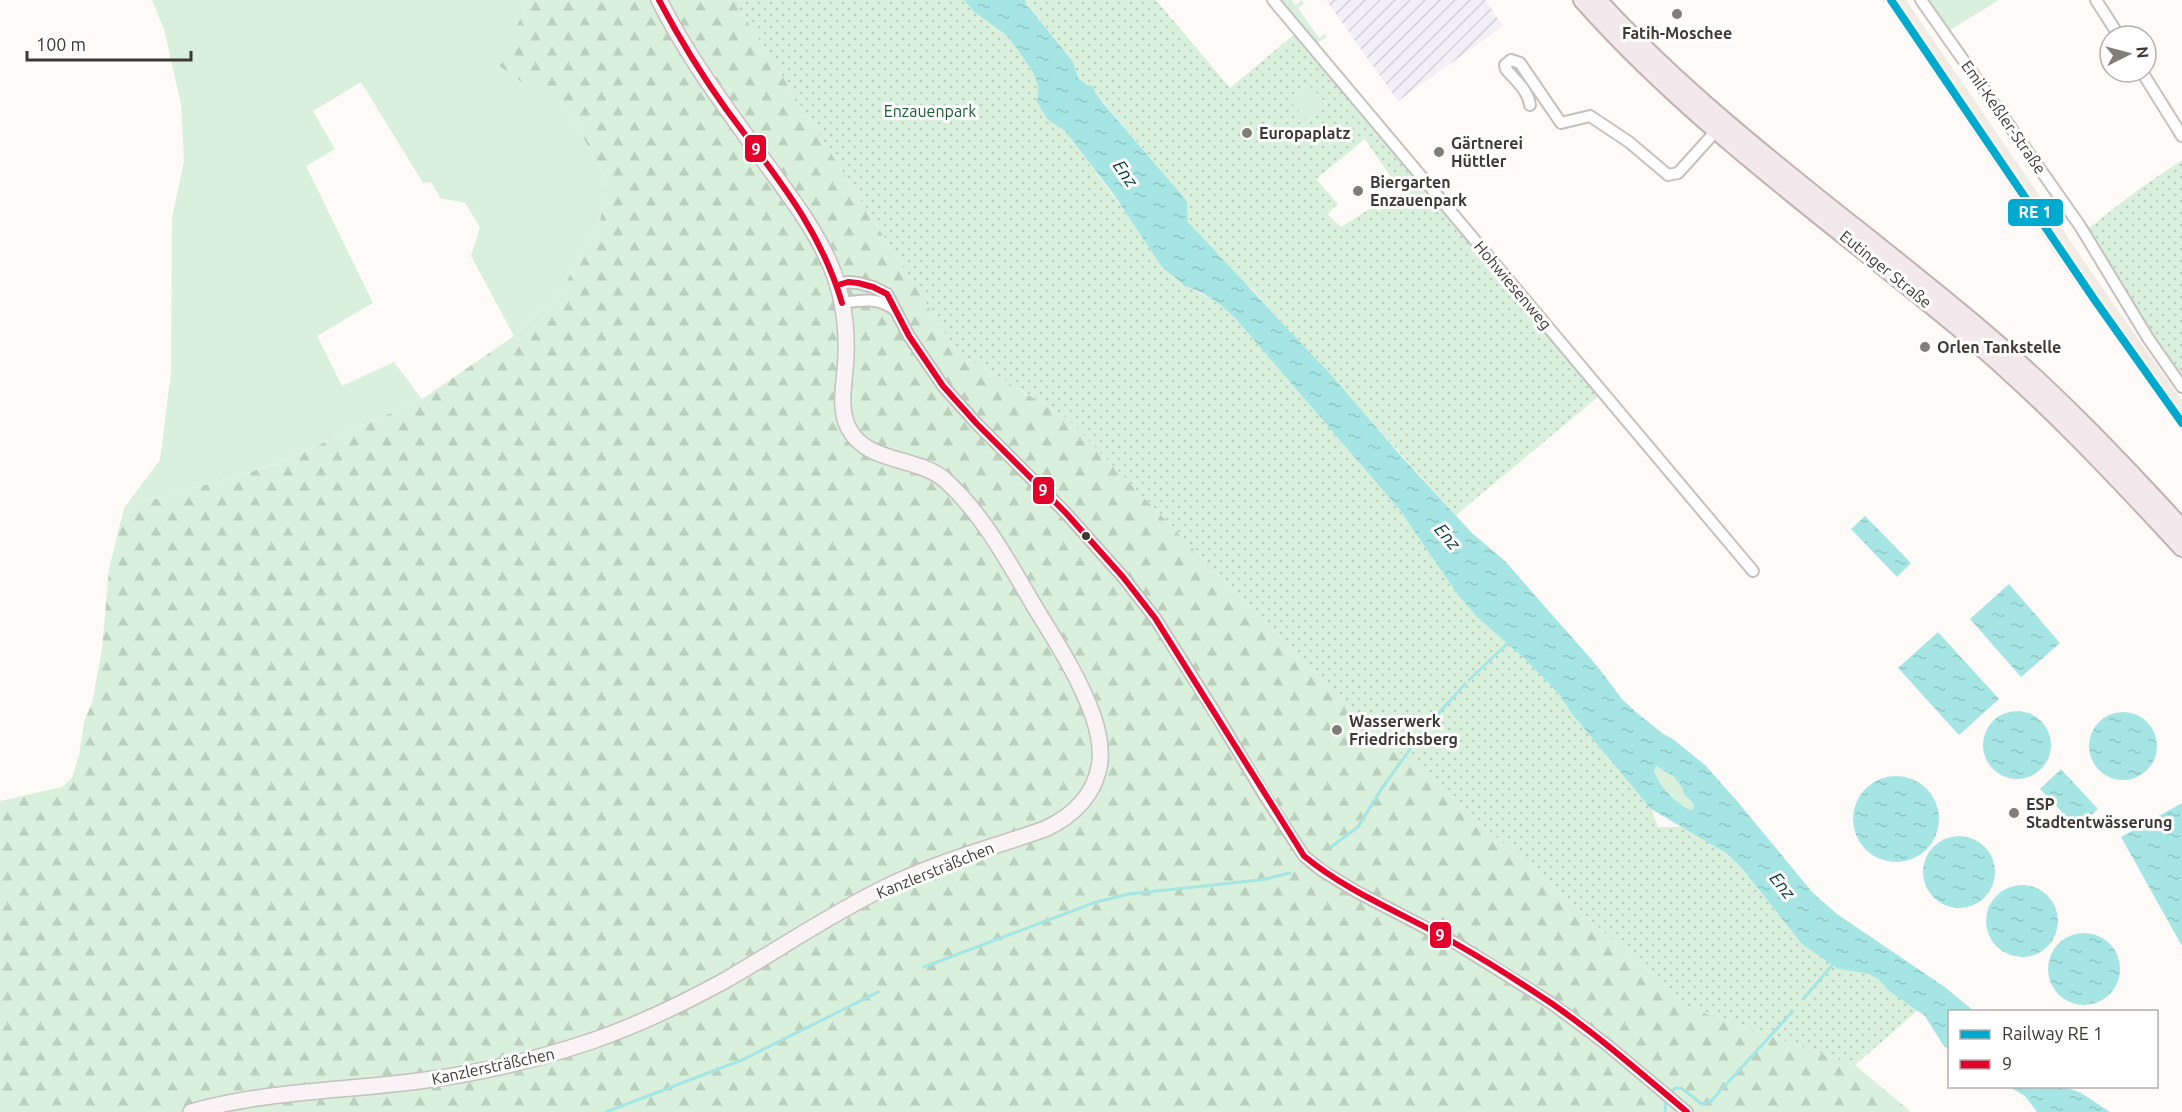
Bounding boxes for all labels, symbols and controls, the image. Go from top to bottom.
marker: Fatih-Moschee [1670,7,1684,21]
scale bar [27,24,190,62]
place label: Fatih-Moschee [1622,24,1732,42]
north arrow [2098,24,2158,84]
text: 100 m [36,34,86,54]
text: N [2133,46,2152,59]
street label: Emil-Keßler-Straße [1958,57,2050,177]
park label: Enzauenpark [884,102,976,120]
place label: Europaplatz [1259,124,1350,142]
marker: Europaplatz [1240,126,1254,140]
line badge: 9 [744,134,767,163]
place label: Gärtnerei Hüttler [1451,134,1523,170]
text: 9 [751,140,761,158]
marker: Gärtnerei Hüttler [1432,145,1446,159]
water label: Enz [1110,156,1143,191]
place label: Biergarten Enzauenpark [1370,173,1467,209]
marker: Biergarten Enzauenpark [1351,184,1365,198]
line badge: RE 1 [2007,198,2064,227]
text: RE 1 [2019,203,2051,221]
street label: Eutinger Straße [1837,227,1935,311]
street label: Hohwiesenweg [1471,237,1555,333]
place label: Orlen Tankstelle [1937,338,2061,356]
marker: Orlen Tankstelle [1918,340,1932,354]
line badge: 9 [1032,476,1055,505]
text: 9 [1038,481,1048,499]
water label: Enz [1431,519,1465,554]
unlabelled marker [1080,530,1092,542]
place label: Wasserwerk Friedrichsberg [1349,712,1458,748]
marker: Wasserwerk Friedrichsberg [1330,723,1344,737]
place label: ESP Stadtentwässerung [2026,795,2172,831]
marker: ESP Stadtentwässerung [2007,806,2021,820]
street label: Kanzlersträßchen [874,838,996,902]
water label: Enz [1766,868,1800,903]
line badge: 9 [1429,921,1452,949]
text: 9 [1435,926,1445,944]
legend [1948,1010,2158,1088]
text: Railway RE 1 [2002,1023,2103,1043]
street label: Kanzlersträßchen [430,1044,556,1088]
text: 9 [2002,1053,2012,1073]

